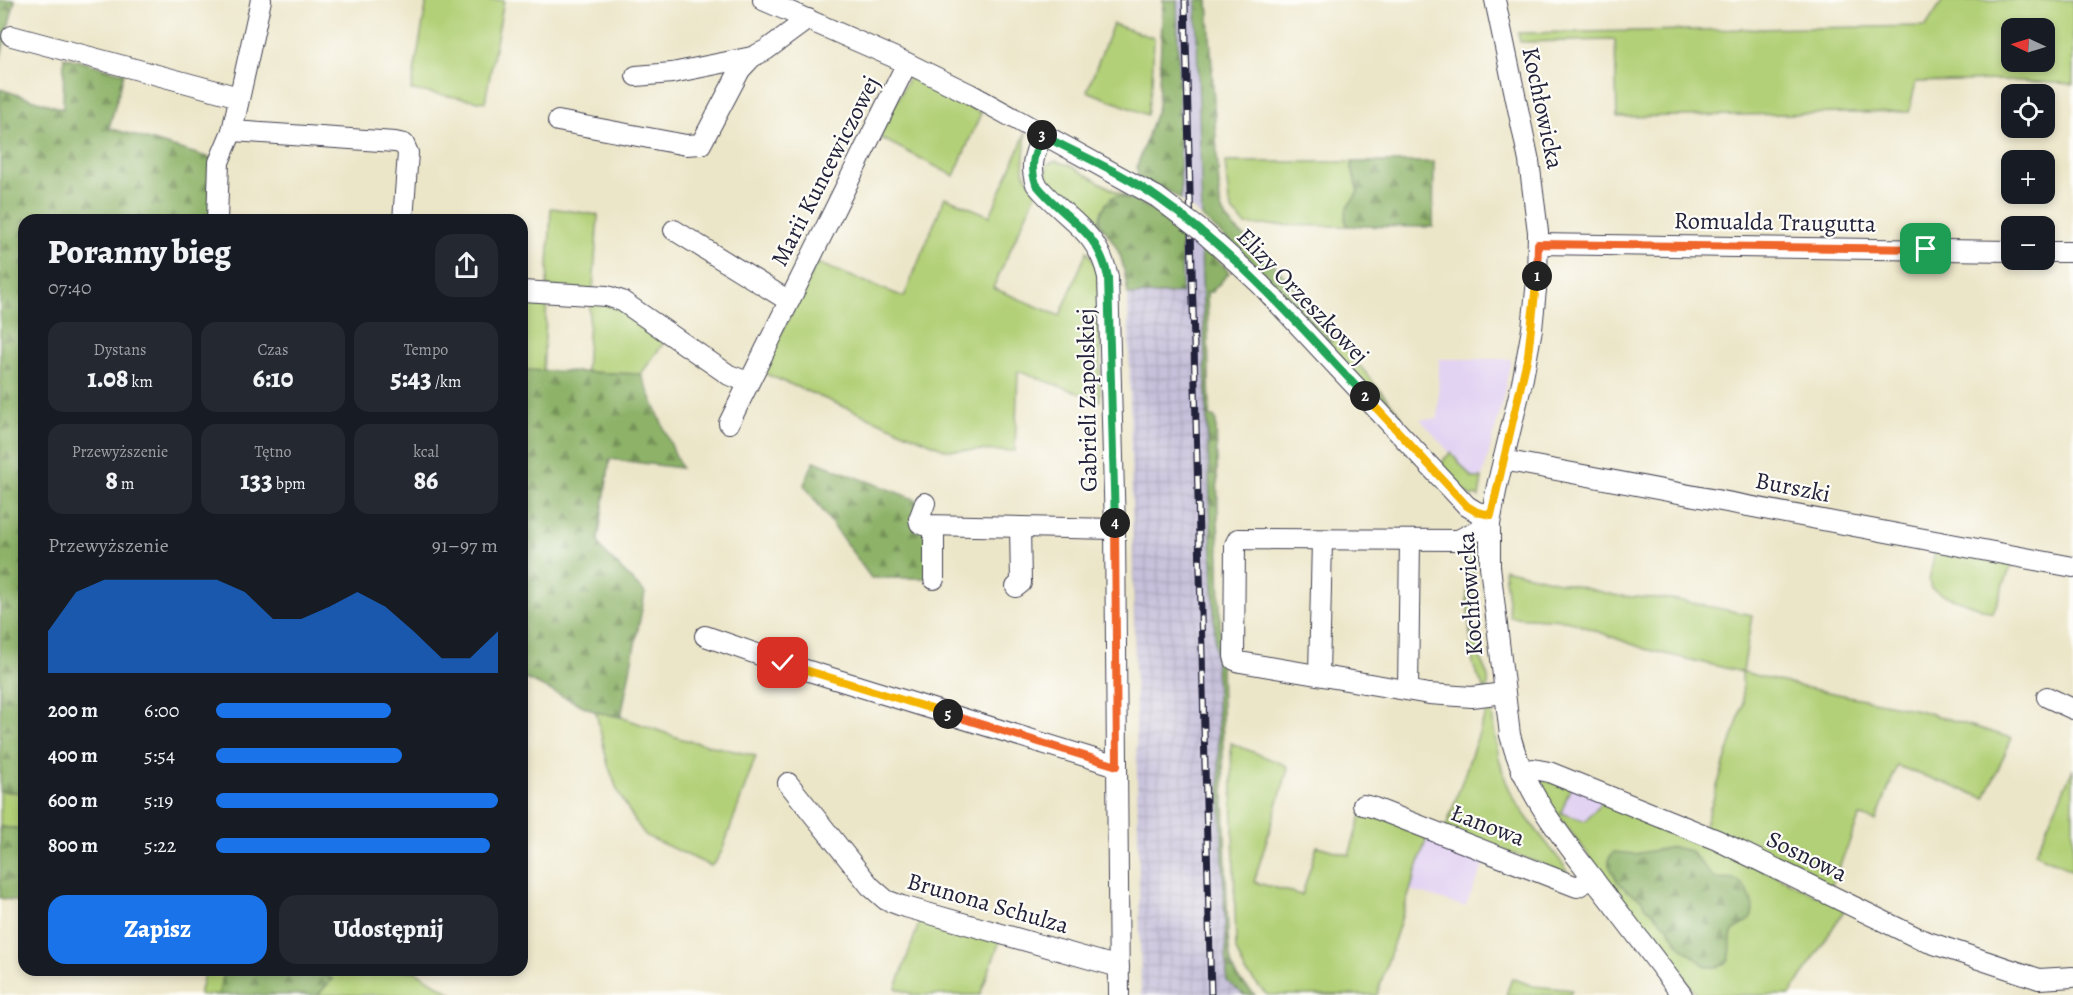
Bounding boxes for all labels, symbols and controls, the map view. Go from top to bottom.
north arrow [2001,18,2055,72]
map controls [2001,18,2055,270]
street label: Kochłowicka [1514,44,1572,173]
street label: Marii Kuncewiczowej [763,70,887,272]
button: locate [2001,84,2055,138]
pin: 3 [1027,120,1057,150]
text: 3 [1039,124,1045,146]
button: + [2001,150,2055,204]
street label: Romualda Traugutta [1674,204,1877,240]
button: − [2001,216,2055,270]
street label: Elizy Orzeszkowej [1230,221,1376,371]
pin [1900,223,1951,274]
text: Poranny bieg [48,229,231,274]
icon: arrive [1909,232,1942,265]
button: share [435,234,498,297]
pin: 1 [1522,261,1552,291]
text: 1 [1534,265,1540,287]
text: 07:40 [48,274,92,301]
street label: Gabrieli Zapolskiej [1069,308,1105,492]
text: Dystans [94,339,146,361]
text: Czas [258,339,288,361]
text: Tempo [404,339,448,361]
text: 1.08 [87,361,128,396]
text: 6:10 [253,361,293,396]
text: 5:43 [391,361,432,396]
text: km [128,371,153,393]
text: /km [432,371,461,393]
pin: 2 [1350,381,1380,411]
text: 2 [1361,385,1369,407]
text: Przewyższenie [72,441,168,463]
text: Tętno [255,441,291,463]
text: kcal [413,441,439,463]
text: 8 [106,463,118,498]
text: 133 [240,463,273,498]
text: 86 [414,463,438,498]
street label: Burszki [1753,464,1833,510]
text: m [118,473,134,495]
text: bpm [273,473,306,495]
pin: 4 [1100,508,1130,538]
text: 4 [1111,512,1119,534]
street label: Kochłowicka [1450,530,1490,657]
text: Przewyższenie [48,532,169,559]
text: 91–97 m [432,532,498,559]
pin [757,637,808,688]
icon: check [766,646,799,679]
text: 200 m [48,697,98,724]
text: 6:00 [144,697,179,724]
pin: 5 [933,699,963,729]
text: 5 [945,703,951,725]
text: 400 m [48,742,98,769]
text: 5:54 [144,742,175,769]
text: 600 m [48,787,98,814]
text: 5:19 [144,787,173,814]
street label: Łanowa [1446,796,1530,854]
street label: Sosnowa [1761,823,1854,890]
text: 800 m [48,832,98,859]
text: 5:22 [144,832,176,859]
street label: Brunona Schulza [903,865,1073,942]
button: Zapisz [48,895,267,964]
button: Udostępnij [279,895,498,964]

